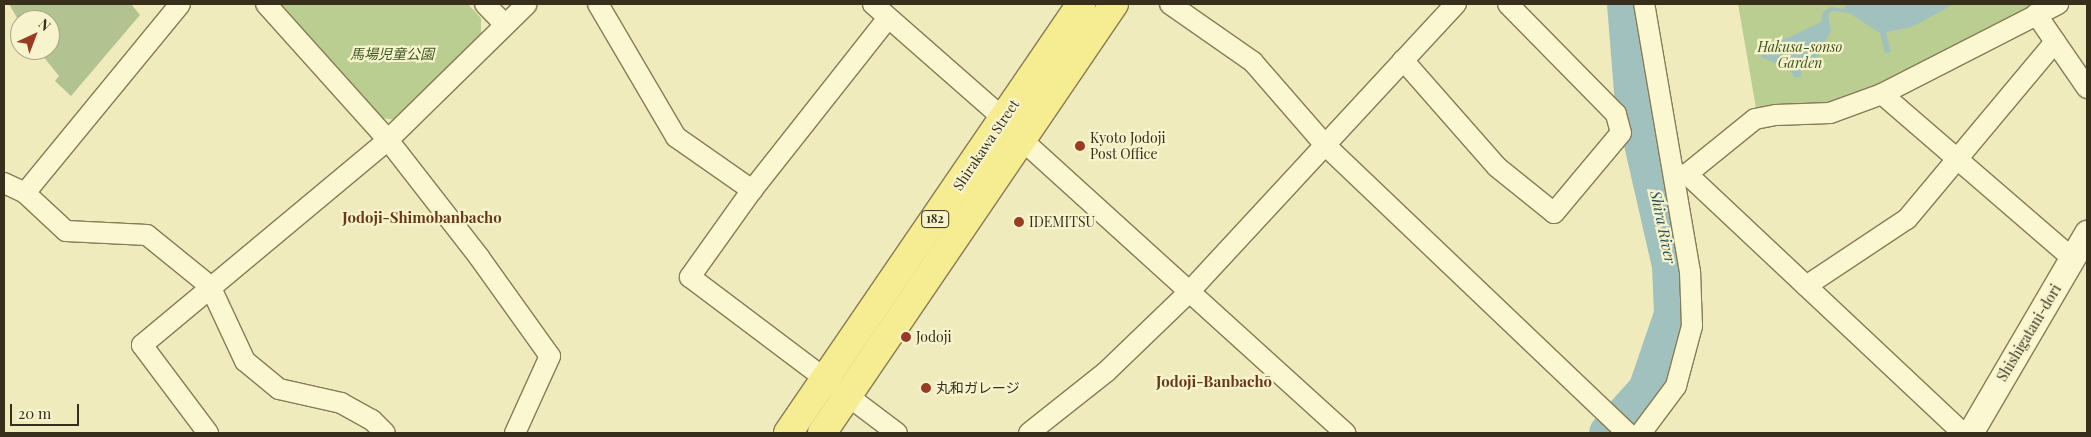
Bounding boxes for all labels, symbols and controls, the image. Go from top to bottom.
north arrow [10,10,60,60]
text: N [35,14,55,35]
park label: Hakusa-sonso Garden [1758,39,1842,72]
park label: 馬場児童公園 [350,46,434,62]
street label: Shirakawa Street [949,96,1023,194]
place label: Kyoto Jodoji Post Office [1090,130,1166,162]
marker: Kyoto Jodoji Post Office [1074,140,1086,152]
water label: Shira River [1647,189,1679,265]
district label: Jodoji-Shimobanbacho [342,209,502,227]
road number: 182 [920,210,950,228]
place label: IDEMITSU [1029,214,1095,230]
marker: IDEMITSU [1013,216,1025,228]
street label: Shishigatani-dori [1993,282,2065,384]
place label: Jodoji [916,329,952,345]
marker: Jodoji [900,331,912,343]
district label: Jodoji-Banbachō [1156,373,1272,391]
place label: 丸和ガレージ [936,380,1020,396]
marker: 丸和ガレージ [920,382,932,394]
scale bar [12,394,81,426]
text: 20 m [18,403,51,423]

